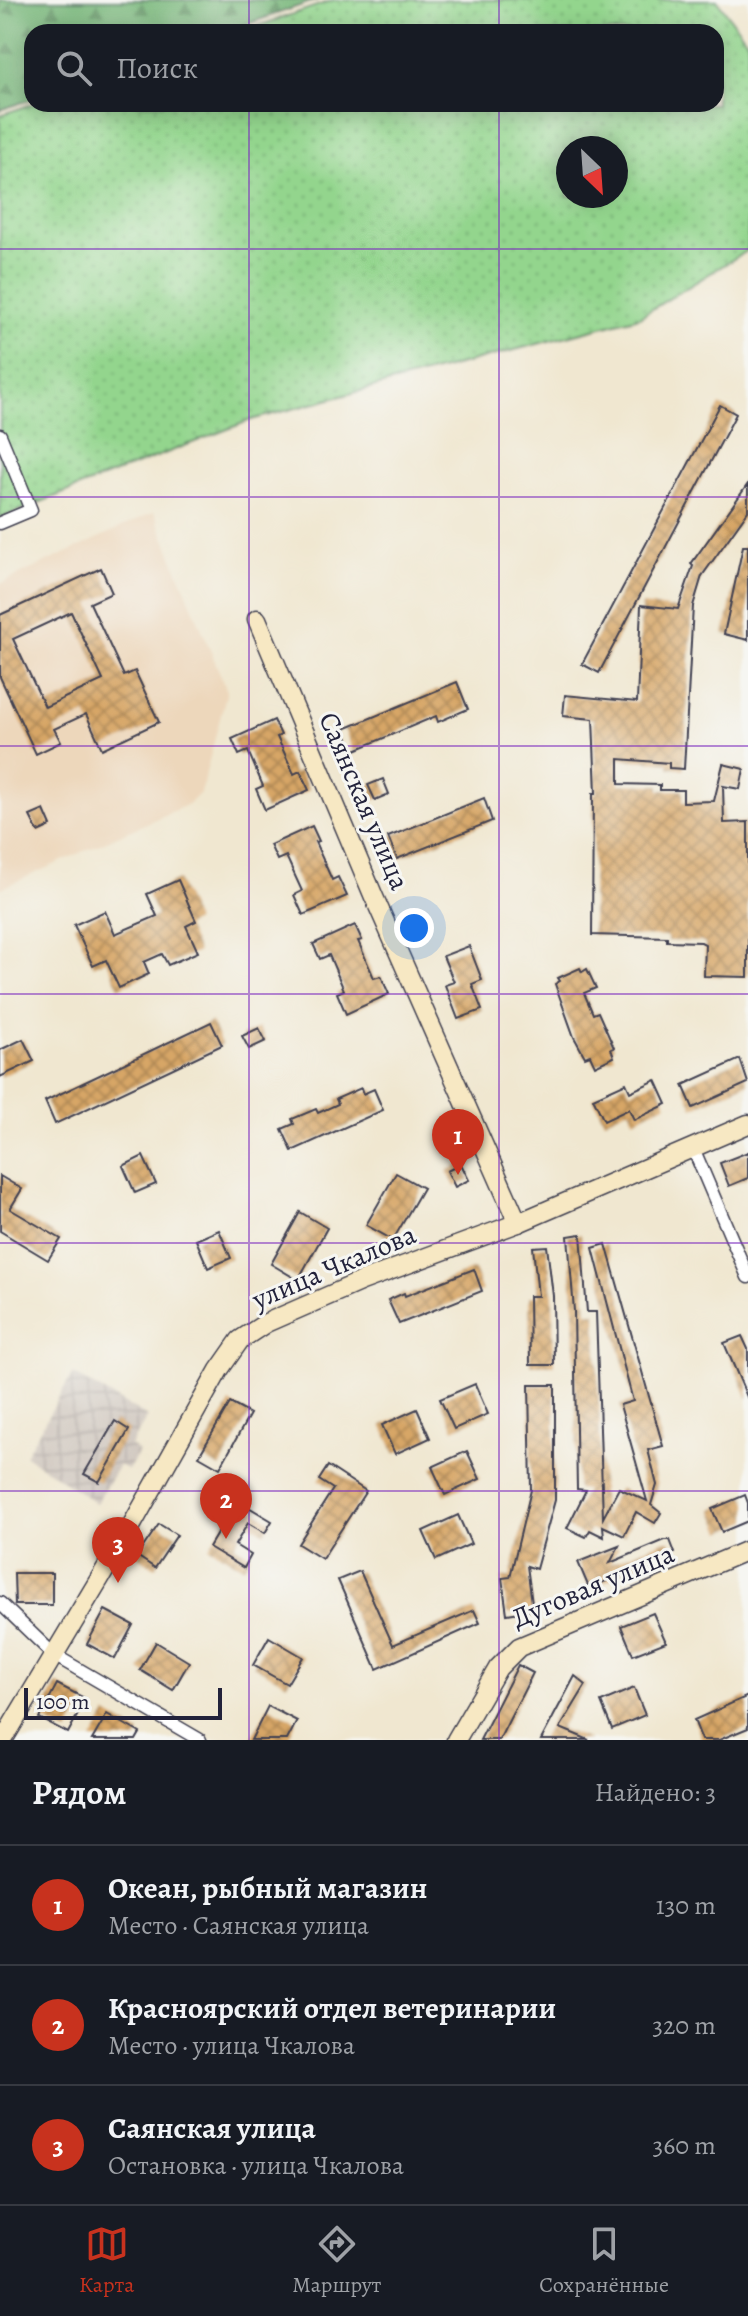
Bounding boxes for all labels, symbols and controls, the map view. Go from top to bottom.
search box [24,24,724,112]
icon: search [52,46,96,90]
text: Поиск [116,48,198,88]
north arrow [556,136,628,208]
street label: Саянская улица [309,706,419,896]
your location [394,908,434,948]
pin: 1 [432,1109,484,1175]
street label: улица Чкалова [245,1215,422,1319]
pin: 2 [200,1473,252,1539]
pin: 3 [92,1517,144,1583]
street label: Дуговая улица [506,1535,680,1637]
scale bar [24,1684,222,1720]
text: 100 m [36,1687,90,1717]
text: Рядом [32,1769,126,1816]
text: Найдено: 3 [595,1775,716,1810]
text: Океан, рыбный магазин [108,1868,427,1908]
text: 1 [53,1888,63,1923]
text: 130 m [656,1888,716,1923]
text: Место · Саянская улица [108,1908,369,1943]
text: Красноярский отдел ветеринарии [108,1988,556,2028]
text: 2 [52,2008,64,2043]
text: 320 m [652,2008,716,2043]
text: Место · улица Чкалова [108,2028,355,2063]
text: Саянская улица [108,2108,316,2148]
text: 3 [52,2128,64,2163]
text: 360 m [653,2128,716,2163]
text: Остановка · улица Чкалова [108,2148,404,2183]
tab: Карта [79,2222,134,2300]
tab: Маршрут [292,2222,381,2300]
tab: Сохранённые [539,2222,669,2300]

